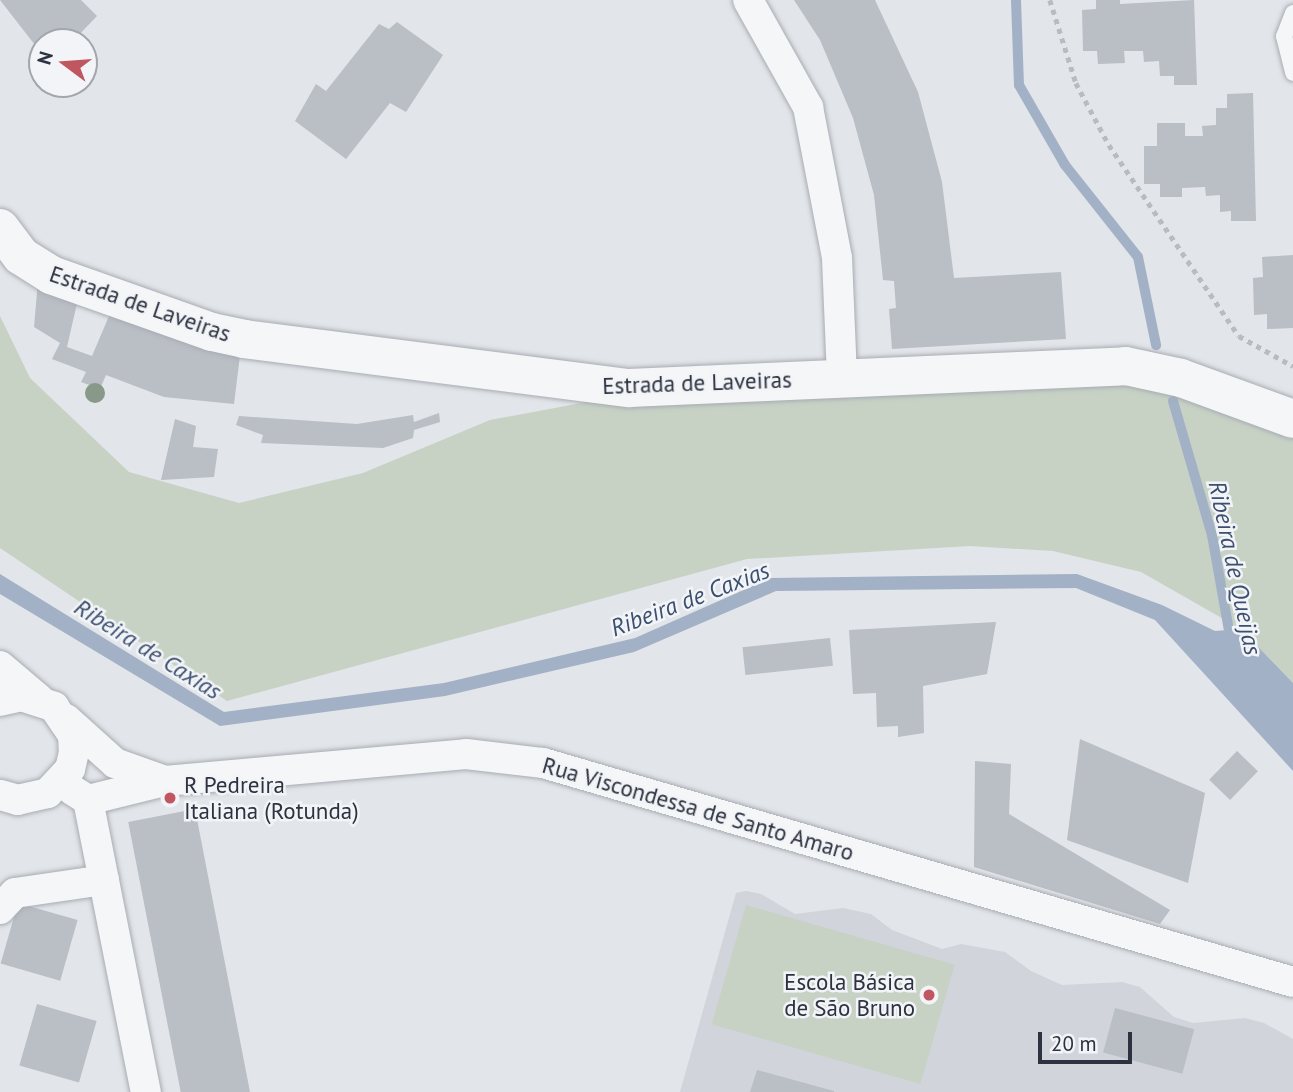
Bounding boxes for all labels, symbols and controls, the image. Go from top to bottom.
north arrow [28,28,98,98]
text: N [31,48,58,67]
street label: Estrada de Laveiras [46,260,234,348]
street label: Estrada de Laveiras [602,366,792,400]
water label: Ribeira de Queijas [1202,478,1268,658]
water label: Ribeira de Caxias [606,555,774,643]
water label: Ribeira de Caxias [69,592,227,706]
street label: Rua Viscondessa de Santo Amaro [538,751,858,867]
place label: R Pedreira Italiana (Rotunda) [184,771,359,825]
marker: R Pedreira Italiana (Rotunda) [162,790,178,806]
place label: Escola Básica de São Bruno [784,968,915,1022]
marker: Escola Básica de São Bruno [921,987,937,1003]
scale bar [1041,1018,1136,1062]
text: 20 m [1051,1030,1097,1057]

